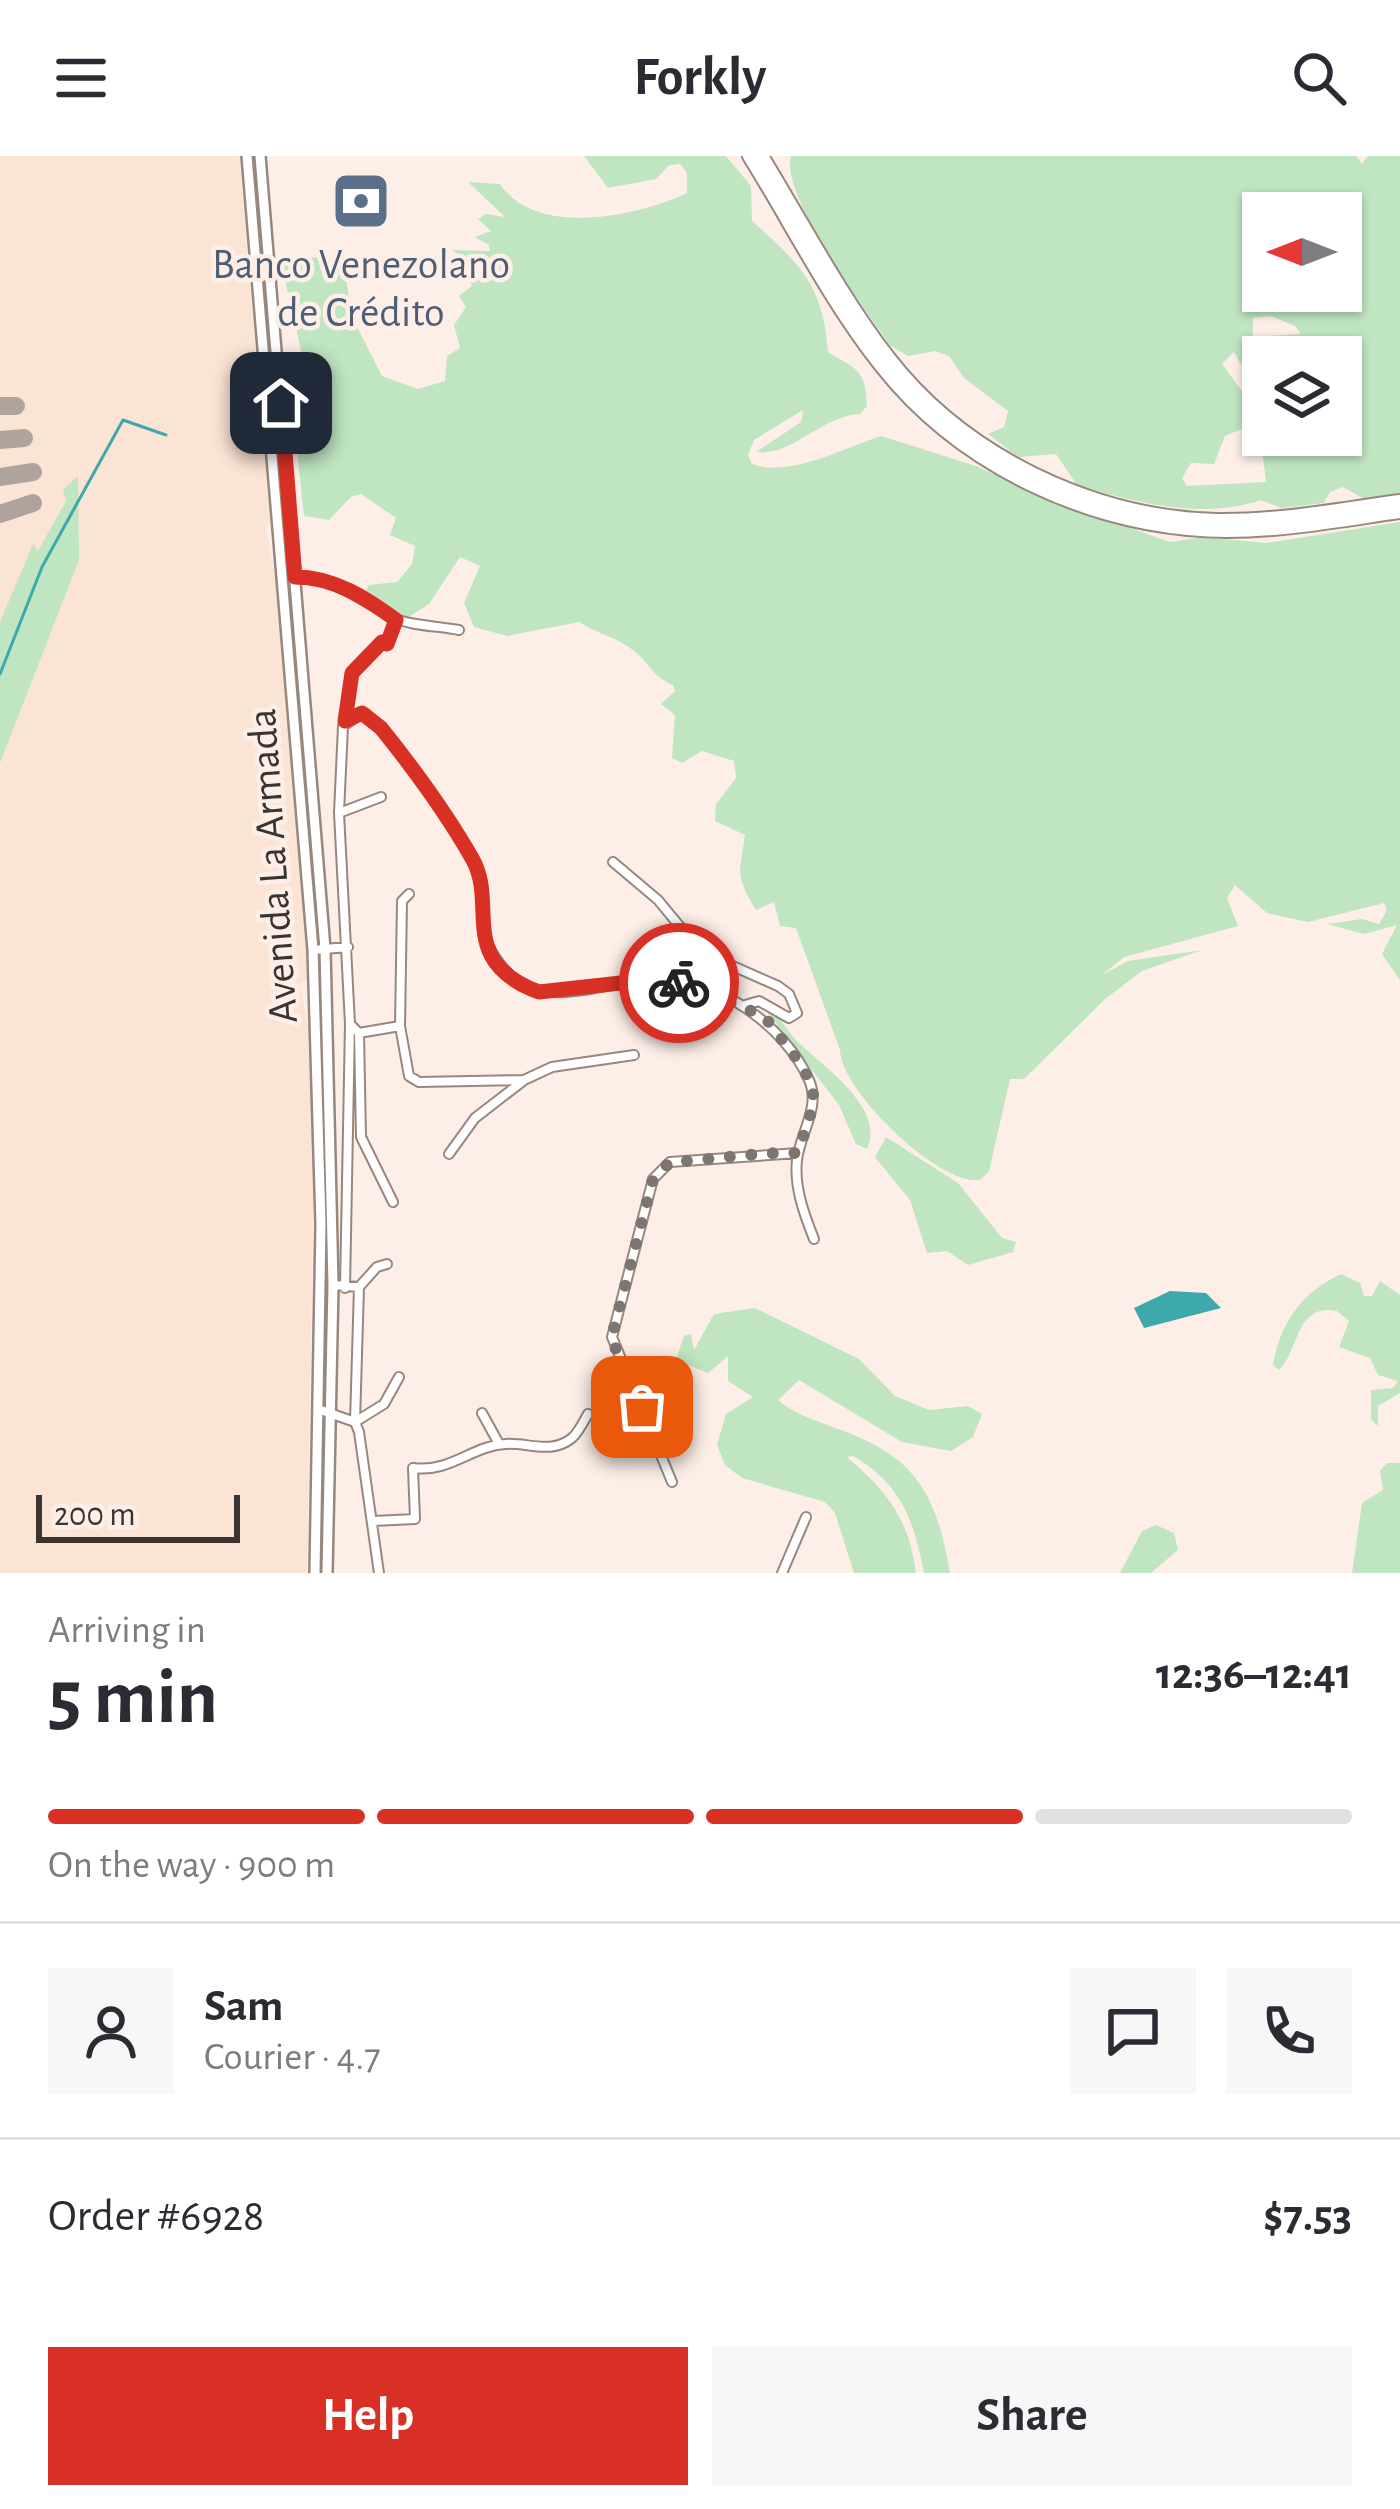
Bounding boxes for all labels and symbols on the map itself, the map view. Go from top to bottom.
bank icon: Banco Venezolano de Crédito [330,170,392,232]
north arrow [1242,192,1362,312]
place label: Banco Venezolano de Crédito [212,244,510,334]
pin [230,352,332,454]
street label: Avenida La Armada [241,707,305,1025]
courier [619,923,739,1043]
pin [591,1356,693,1458]
scale bar [36,1489,240,1542]

